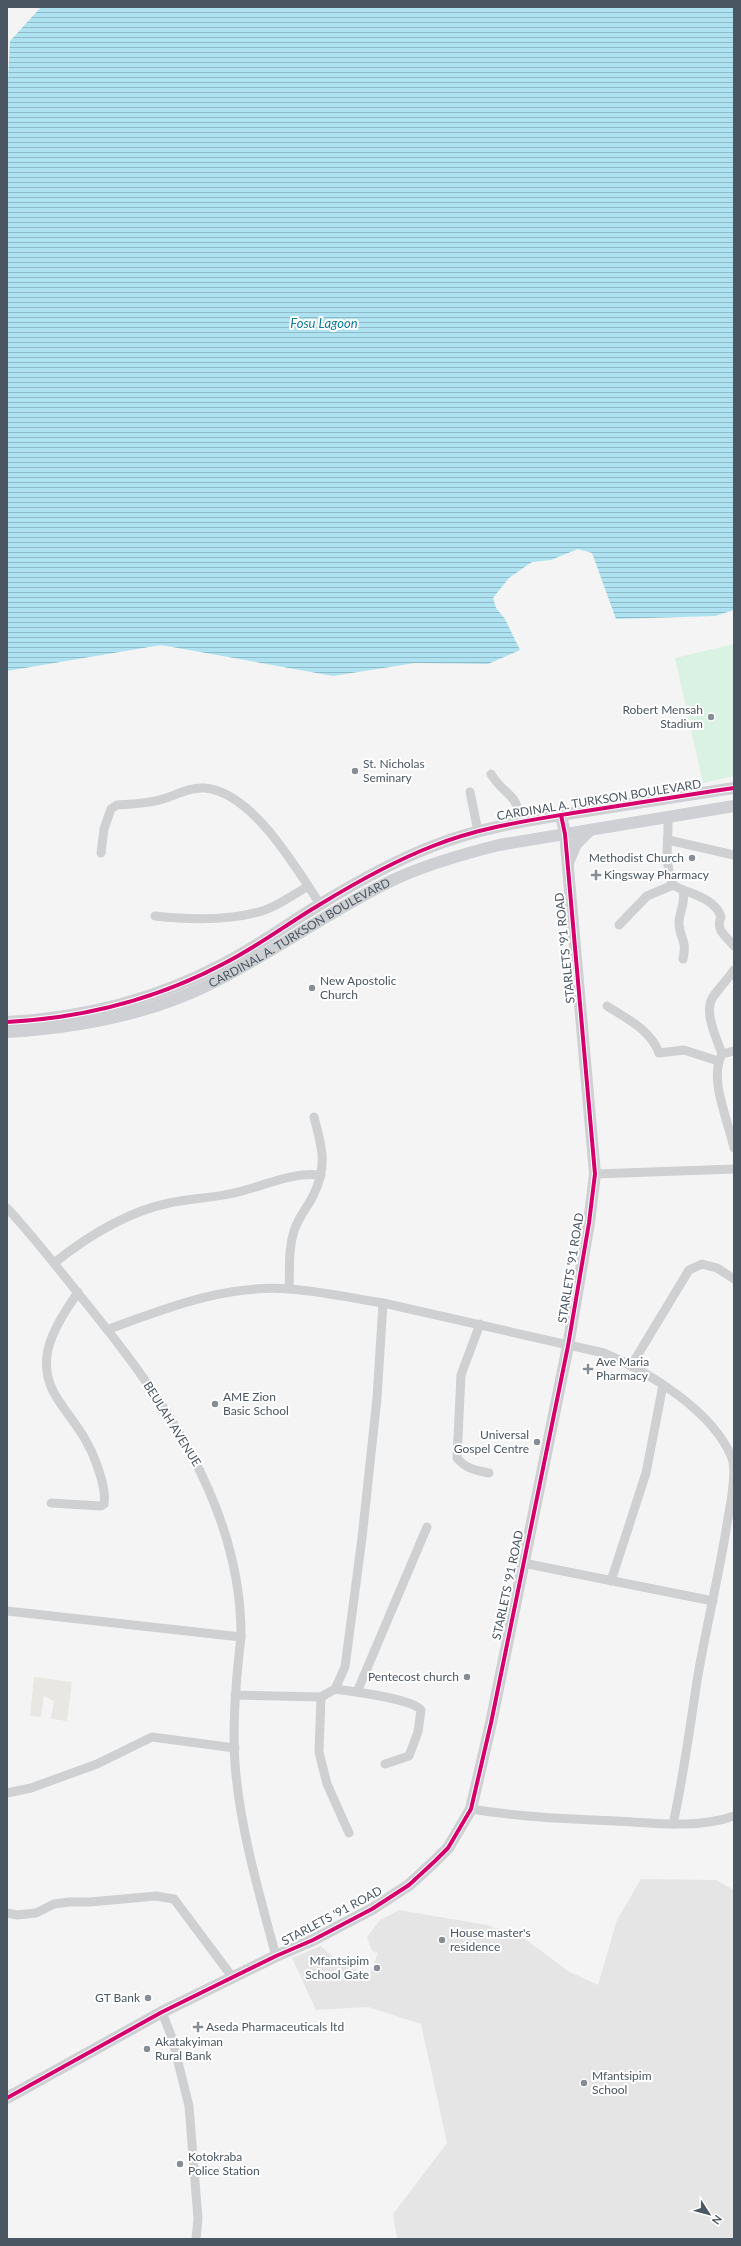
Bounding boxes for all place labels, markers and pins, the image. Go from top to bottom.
place label: Robert Mensah Stadium [622,702,703,731]
marker: Robert Mensah Stadium [706,712,716,722]
place label: St. Nicholas Seminary [363,756,425,785]
marker: St. Nicholas Seminary [350,766,360,776]
place label: Methodist Church [589,850,684,865]
marker: Methodist Church [687,853,697,863]
place label: Kingsway Pharmacy [604,867,710,882]
marker: Kingsway Pharmacy [591,870,601,880]
place label: New Apostolic Church [320,973,397,1002]
marker: New Apostolic Church [307,983,317,993]
place label: Ave Maria Pharmacy [596,1354,649,1383]
marker: Ave Maria Pharmacy [583,1364,593,1374]
place label: AME Zion Basic School [223,1389,289,1418]
marker: AME Zion Basic School [210,1399,220,1409]
place label: Universal Gospel Centre [454,1427,529,1456]
marker: Universal Gospel Centre [532,1437,542,1447]
place label: Pentecost church [368,1669,459,1684]
marker: Pentecost church [462,1672,472,1682]
place label: House master's residence [450,1925,531,1954]
marker: House master's residence [437,1935,447,1945]
place label: Mfantsipim School Gate [305,1953,369,1982]
marker: Mfantsipim School Gate [372,1963,382,1973]
place label: GT Bank [95,1990,141,2005]
marker: GT Bank [143,1993,153,2003]
place label: Aseda Pharmaceuticals ltd [206,2019,344,2034]
marker: Aseda Pharmaceuticals ltd [193,2022,203,2032]
place label: Akatakyiman Rural Bank [155,2034,223,2063]
marker: Akatakyiman Rural Bank [142,2044,152,2054]
place label: Mfantsipim School [592,2068,652,2097]
marker: Mfantsipim School [579,2078,589,2088]
place label: Kotokraba Police Station [188,2149,260,2178]
marker: Kotokraba Police Station [175,2159,185,2169]

